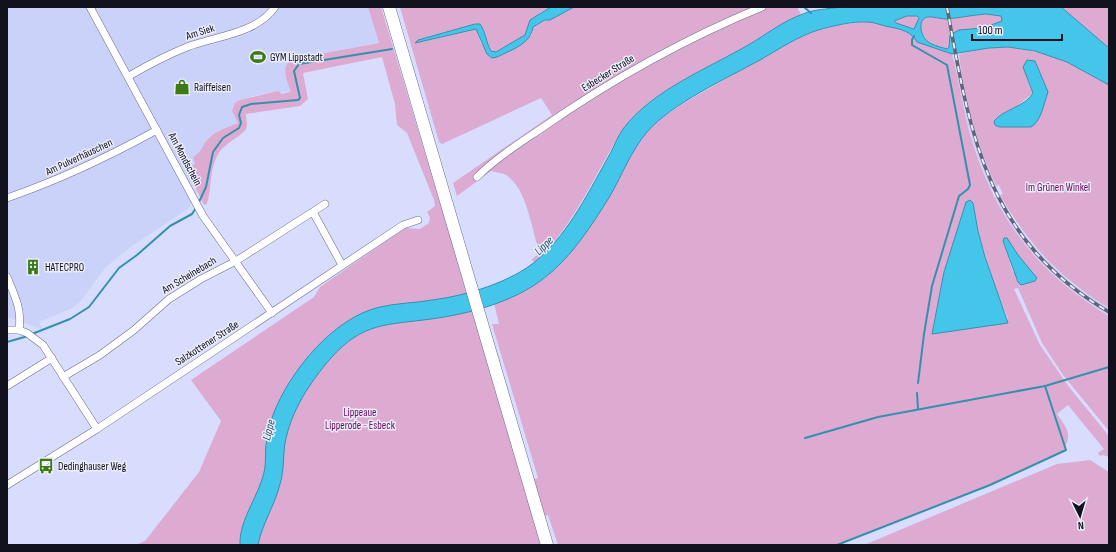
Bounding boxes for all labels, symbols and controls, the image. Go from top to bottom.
scale bar [972,16,1062,42]
street label: Am Siek [183,21,217,43]
text: 100 m [978,23,1003,38]
sports icon: GYM Lippstadt [249,48,267,66]
place label: GYM Lippstadt [270,51,324,64]
street label: Esbecker Straße [579,52,637,94]
shop icon: Raiffeisen [173,78,191,96]
place label: Raiffeisen [194,81,231,94]
street label: Am Mondschein [165,129,205,188]
street label: Am Pulverhäuschen [42,136,115,179]
park label: Im Grünen Winkel [1026,181,1090,194]
water label: Lippe [531,233,557,259]
street label: Am Scheinebach [159,254,219,297]
building icon: HATECPRO [24,258,42,276]
place label: HATECPRO [45,261,84,274]
street label: Salzkottener Straße [173,318,241,368]
park label: Lippeaue Lipperode - Esbeck [325,406,396,432]
water label: Lippe [259,418,279,442]
bus stop icon: Dedinghauser Weg [37,457,55,475]
place label: Dedinghauser Weg [58,460,127,473]
north arrow [1060,496,1100,536]
text: N [1077,519,1084,532]

